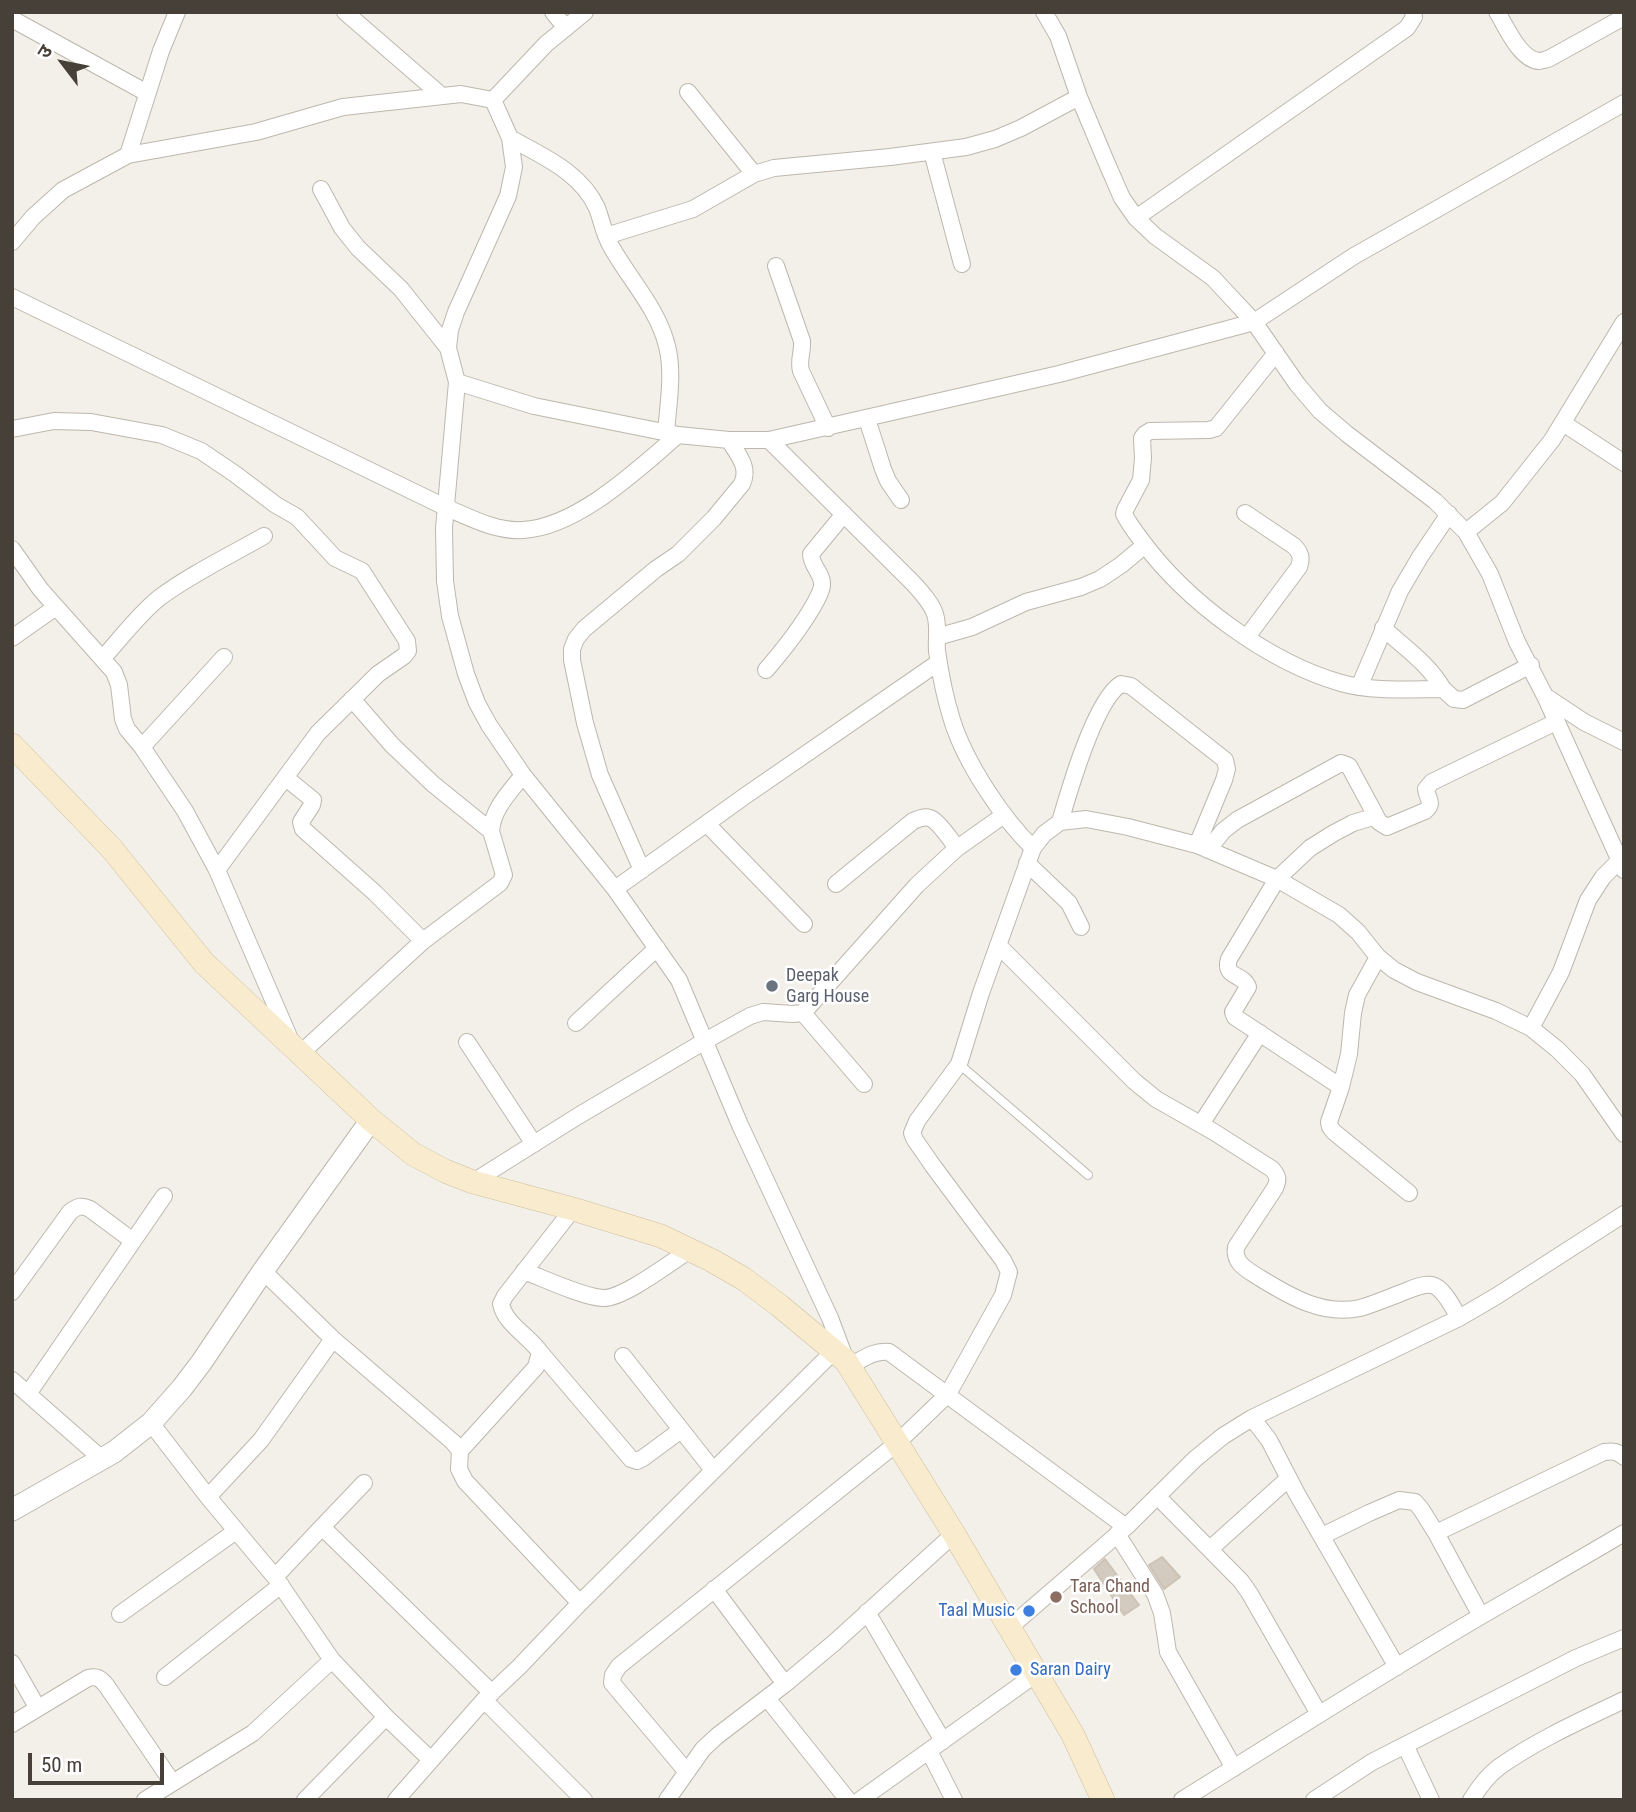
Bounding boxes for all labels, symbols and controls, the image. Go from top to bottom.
north arrow [28,28,98,98]
text: उ [32,41,57,62]
place label: Deepak Garg House [786,965,869,1007]
marker: Deepak Garg House [764,978,780,994]
place label: Tara Chand School [1070,1576,1150,1618]
marker: Tara Chand School [1048,1589,1064,1605]
place label: Taal Music [938,1600,1015,1622]
marker: Taal Music [1021,1603,1037,1619]
place label: Saran Dairy [1030,1659,1111,1681]
marker: Saran Dairy [1008,1662,1024,1678]
scale bar [32,1738,168,1782]
text: 50 m [41,1753,82,1777]

